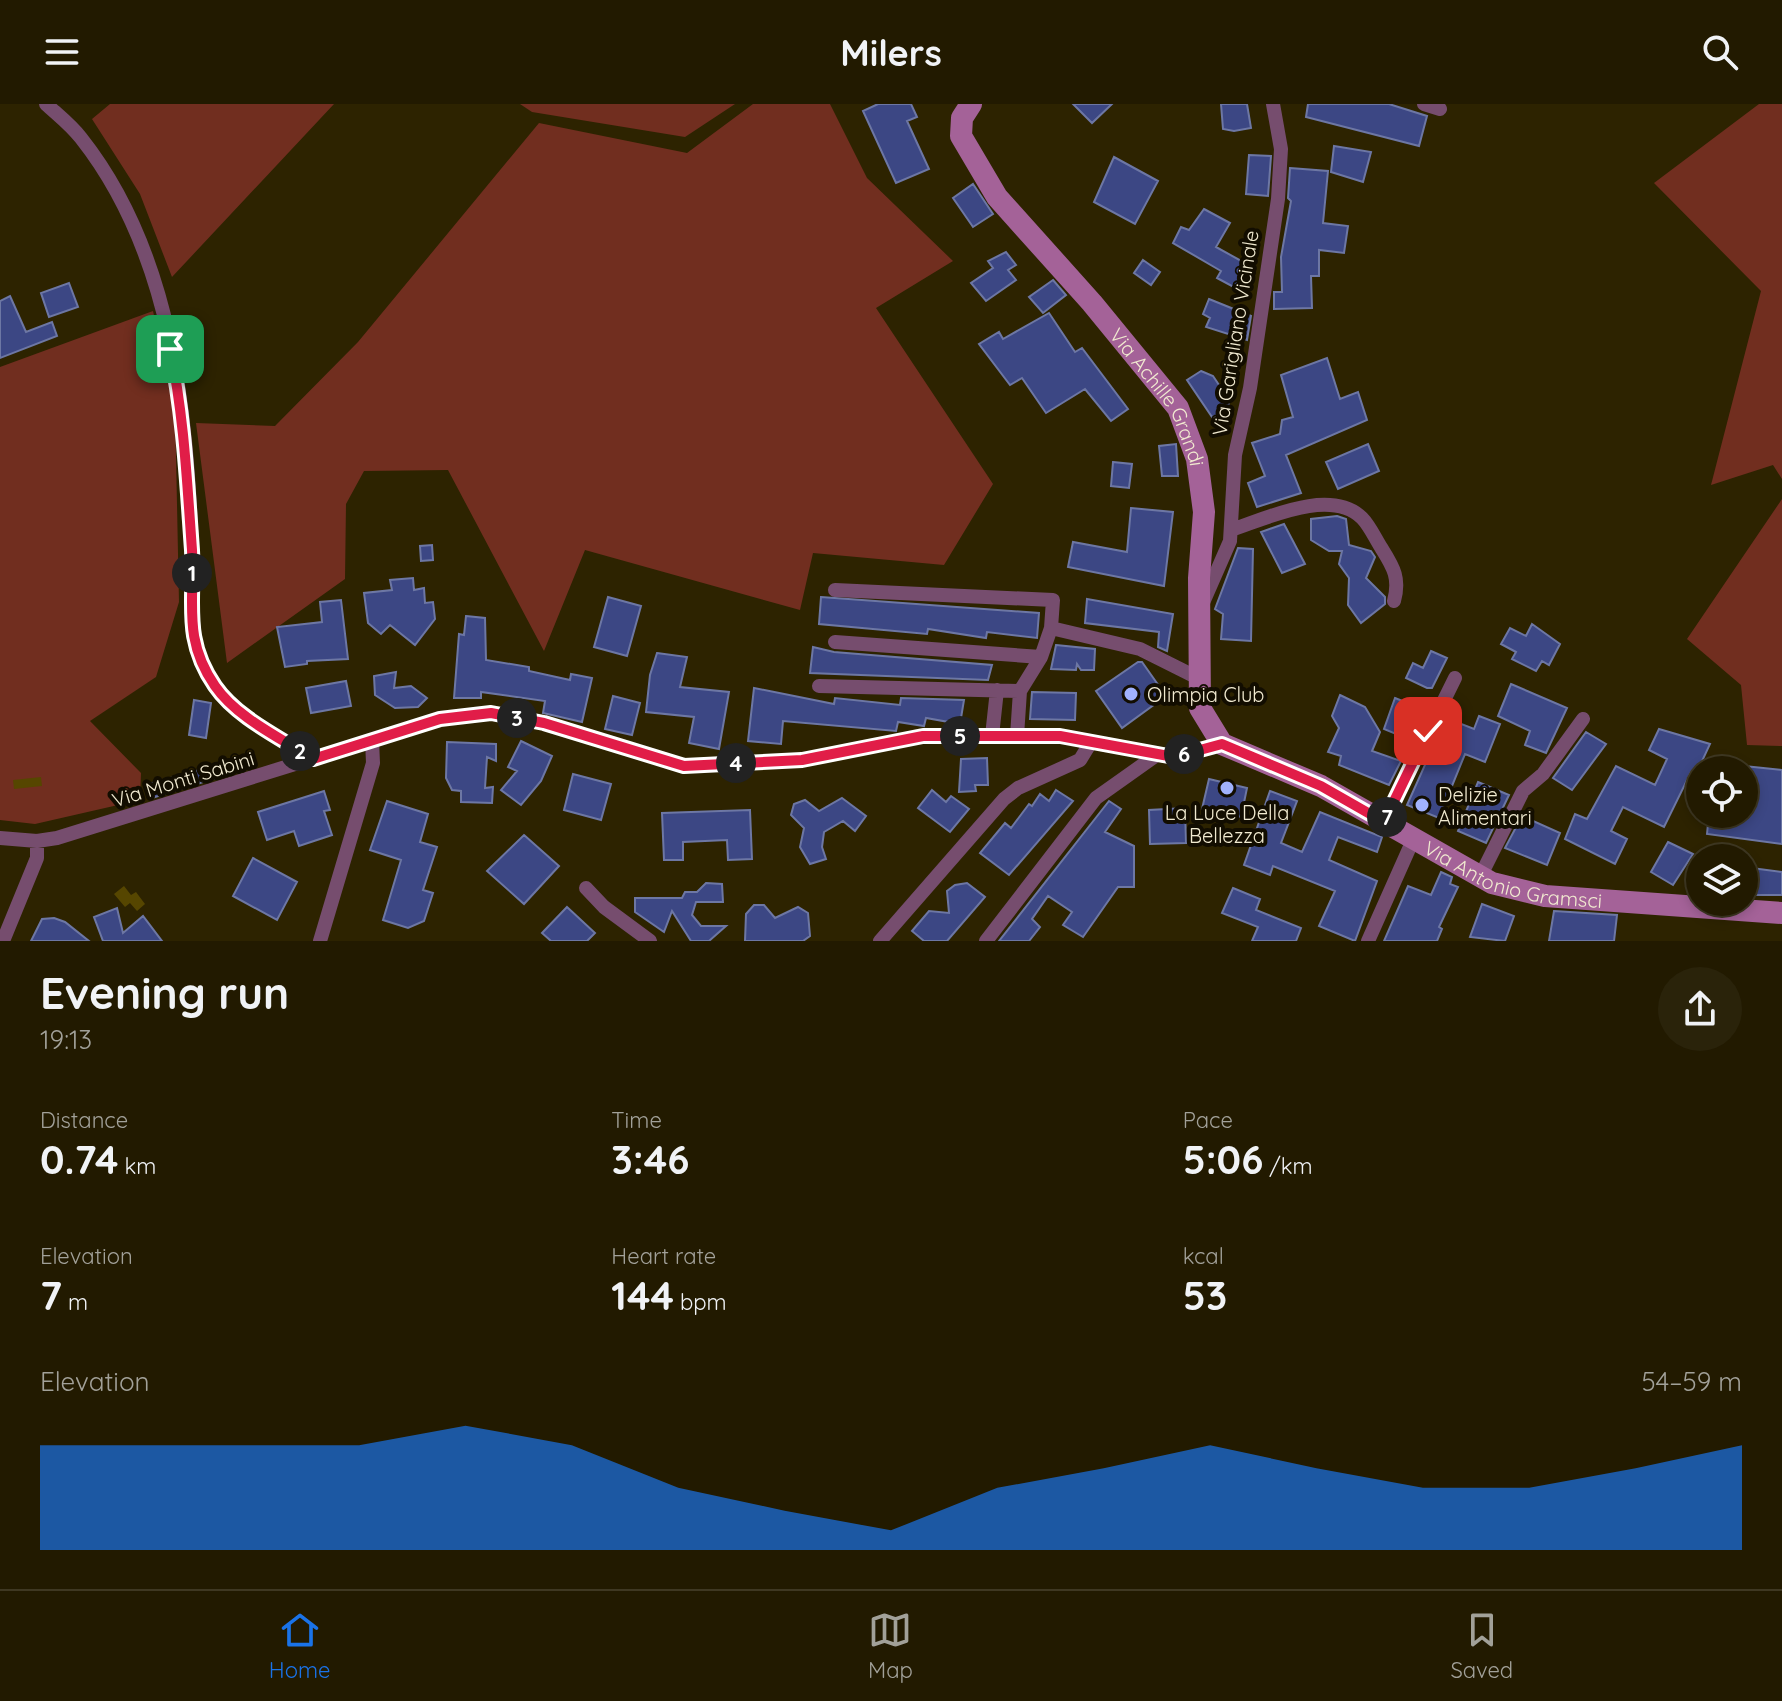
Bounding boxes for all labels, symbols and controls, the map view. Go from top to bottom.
icon: menu [40,30,84,74]
text: Milers [840,30,942,75]
icon: search [1698,30,1742,74]
street label: Via Garigliano Vicinale [1206,229,1264,437]
pin [136,315,204,383]
street label: Via Achille Grandi [1105,322,1210,467]
icon: arrive [148,327,192,371]
pin: 1 [172,553,212,593]
text: 1 [188,559,196,587]
place label: Olimpia Club [1147,682,1264,707]
marker: Olimpia Club [1122,685,1140,703]
pin [1394,697,1462,765]
pin: 3 [497,698,537,738]
text: 3 [511,704,523,732]
icon: check [1406,709,1450,753]
pin: 5 [940,716,980,756]
text: 5 [954,722,966,750]
pin: 2 [280,731,320,771]
pin: 6 [1164,734,1204,774]
text: 2 [294,737,306,765]
text: 6 [1178,740,1190,768]
pin: 4 [716,743,756,783]
street label: Via Monti Sabini [109,745,257,813]
text: 4 [730,749,742,777]
map controls [1686,756,1758,916]
button: locate [1686,756,1758,828]
marker: La Luce Della Bellezza [1218,779,1236,797]
place label: Delizie Alimentari [1438,782,1532,830]
marker: Delizie Alimentari [1413,796,1431,814]
pin: 7 [1367,797,1407,837]
place label: La Luce Della Bellezza [1165,800,1289,848]
text: 7 [1381,803,1393,831]
street label: Via Antonio Gramsci [1420,835,1603,913]
button: layers [1686,844,1758,916]
text: Evening run [40,965,289,1020]
button: share [1658,967,1742,1051]
text: 19:13 [40,1023,92,1056]
text: Distance [40,1106,128,1134]
text: Time [611,1106,662,1134]
text: Pace [1183,1106,1233,1134]
text: 0.74 [40,1134,118,1184]
text: 3:46 [611,1134,689,1184]
text: 5:06 [1183,1134,1263,1184]
text: km [118,1152,156,1180]
text: /km [1263,1152,1313,1180]
text: Elevation [40,1242,133,1270]
text: Heart rate [611,1242,716,1270]
text: kcal [1183,1242,1224,1270]
text: 7 [40,1270,62,1320]
text: 144 [611,1270,674,1320]
text: 53 [1183,1270,1227,1320]
text: m [62,1288,88,1316]
text: bpm [674,1288,727,1316]
text: Elevation [40,1365,150,1398]
text: 54–59 m [1641,1365,1742,1398]
tab: Home [269,1608,330,1684]
tab: Map [868,1608,913,1684]
tab: Saved [1450,1608,1513,1684]

